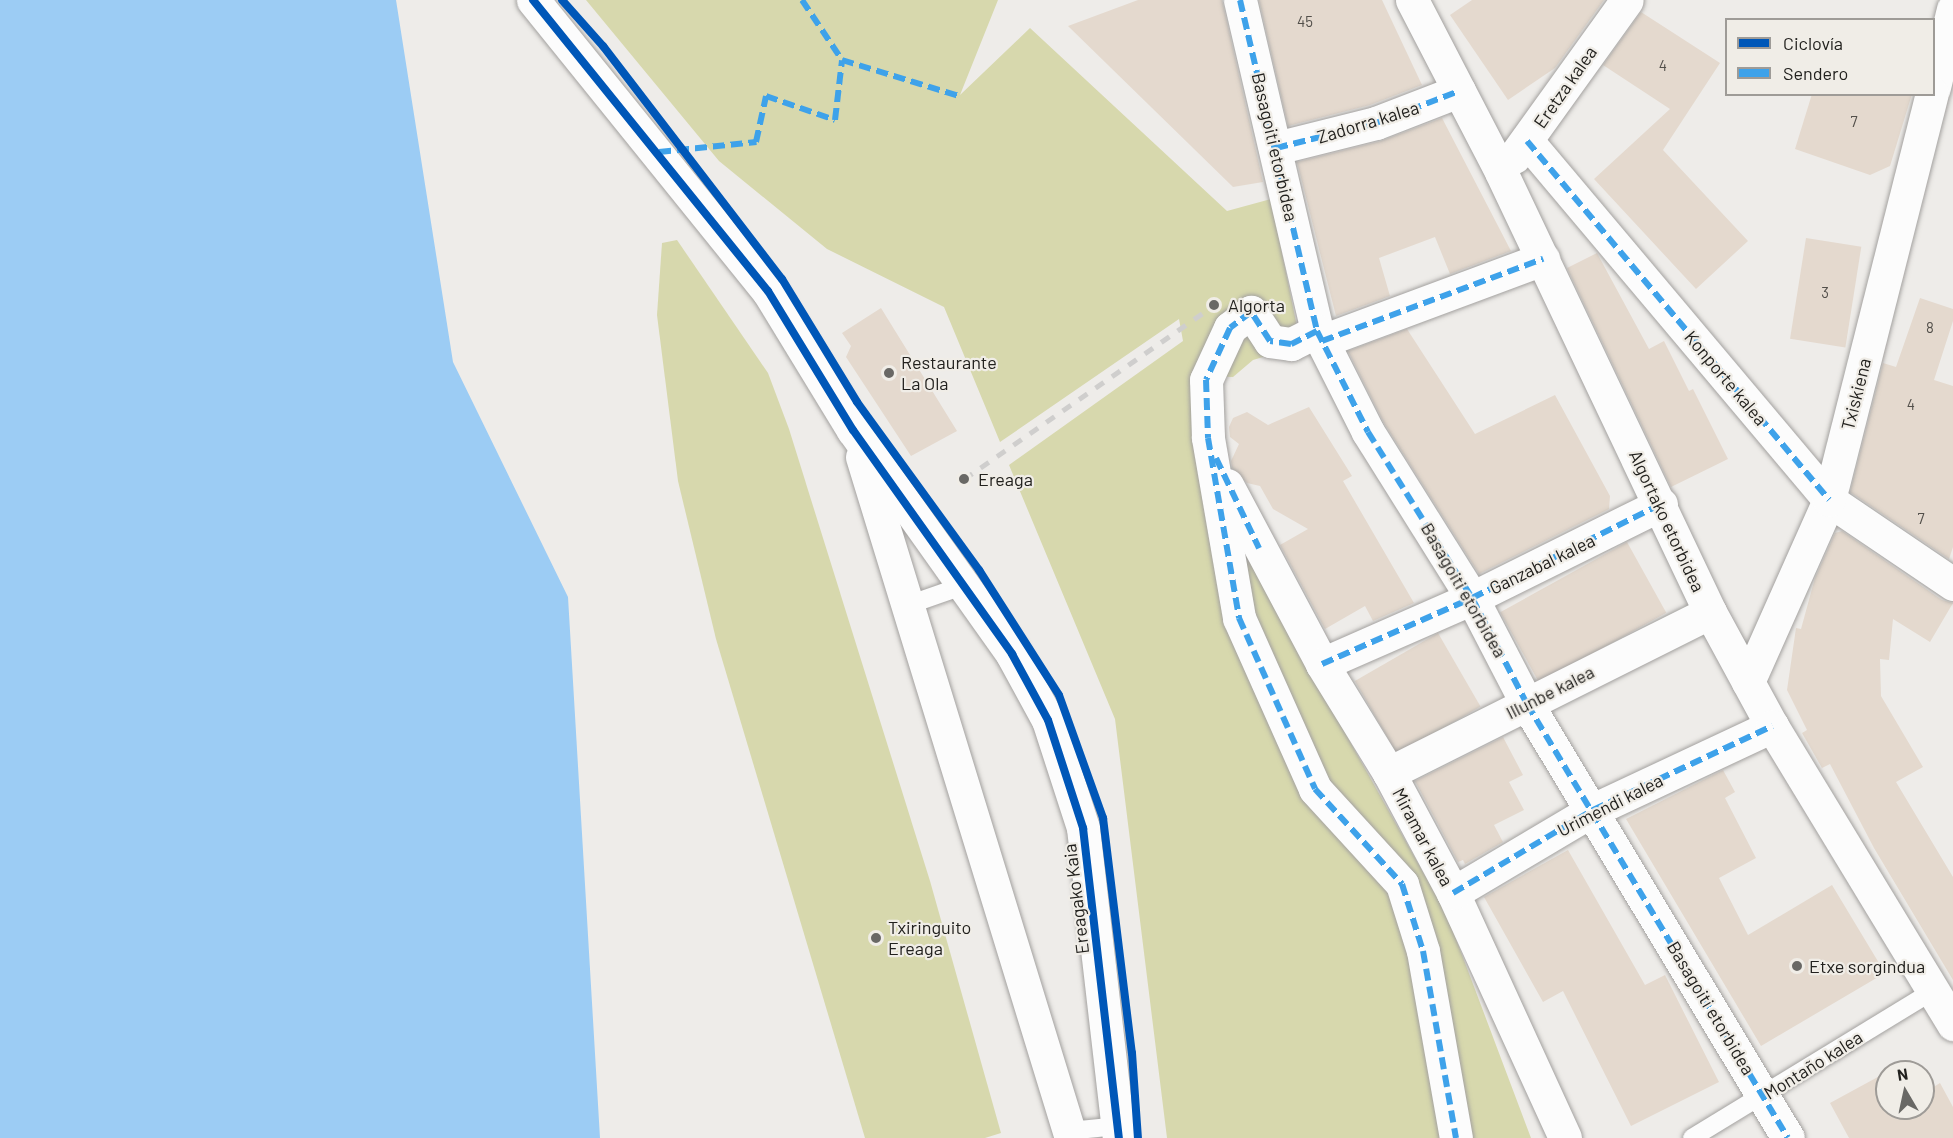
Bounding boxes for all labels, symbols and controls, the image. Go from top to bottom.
house number: 45 [1297,13,1313,31]
legend [1725,18,1935,96]
text: Ciclovía [1783,32,1843,54]
street label: Eretza kalea [1529,42,1601,132]
house number: 4 [1659,57,1667,75]
text: Sendero [1783,62,1848,84]
street label: Basagoiti etorbidea [1247,70,1303,224]
street label: Zadorra kalea [1314,96,1422,148]
house number: 7 [1850,113,1858,131]
house number: 3 [1821,284,1829,302]
place label: Algorta [1228,294,1285,316]
marker: Algorta [1205,296,1223,314]
house number: 8 [1926,319,1934,337]
street label: Konporte kalea [1680,326,1772,430]
place label: Restaurante La Ola [901,352,997,394]
street label: Txiskiena [1837,356,1875,432]
marker: Restaurante La Ola [882,366,896,380]
house number: 4 [1907,396,1915,414]
street label: Algortako etorbidea [1625,447,1709,595]
place label: Ereaga [978,468,1033,490]
marker: Ereaga [955,470,973,488]
house number: 7 [1917,510,1925,528]
street label: Basagoiti etorbidea [1417,519,1511,661]
street label: Ganzabal kalea [1486,529,1598,599]
street label: Illunbe kalea [1502,661,1598,723]
street label: Urimendi kalea [1554,769,1666,841]
street label: Miramar kalea [1388,784,1458,890]
street label: Ereagako Kaia [1059,843,1093,955]
place label: Txiringuito Ereaga [888,917,971,960]
marker: Txiringuito Ereaga [869,931,883,945]
street label: Basagoiti etorbidea [1663,937,1759,1079]
place label: Etxe sorgindua [1809,955,1925,977]
marker: Etxe sorgindua [1790,959,1804,973]
street label: Montaño kalea [1760,1026,1866,1104]
north arrow [1875,1060,1935,1120]
text: N [1896,1063,1909,1084]

